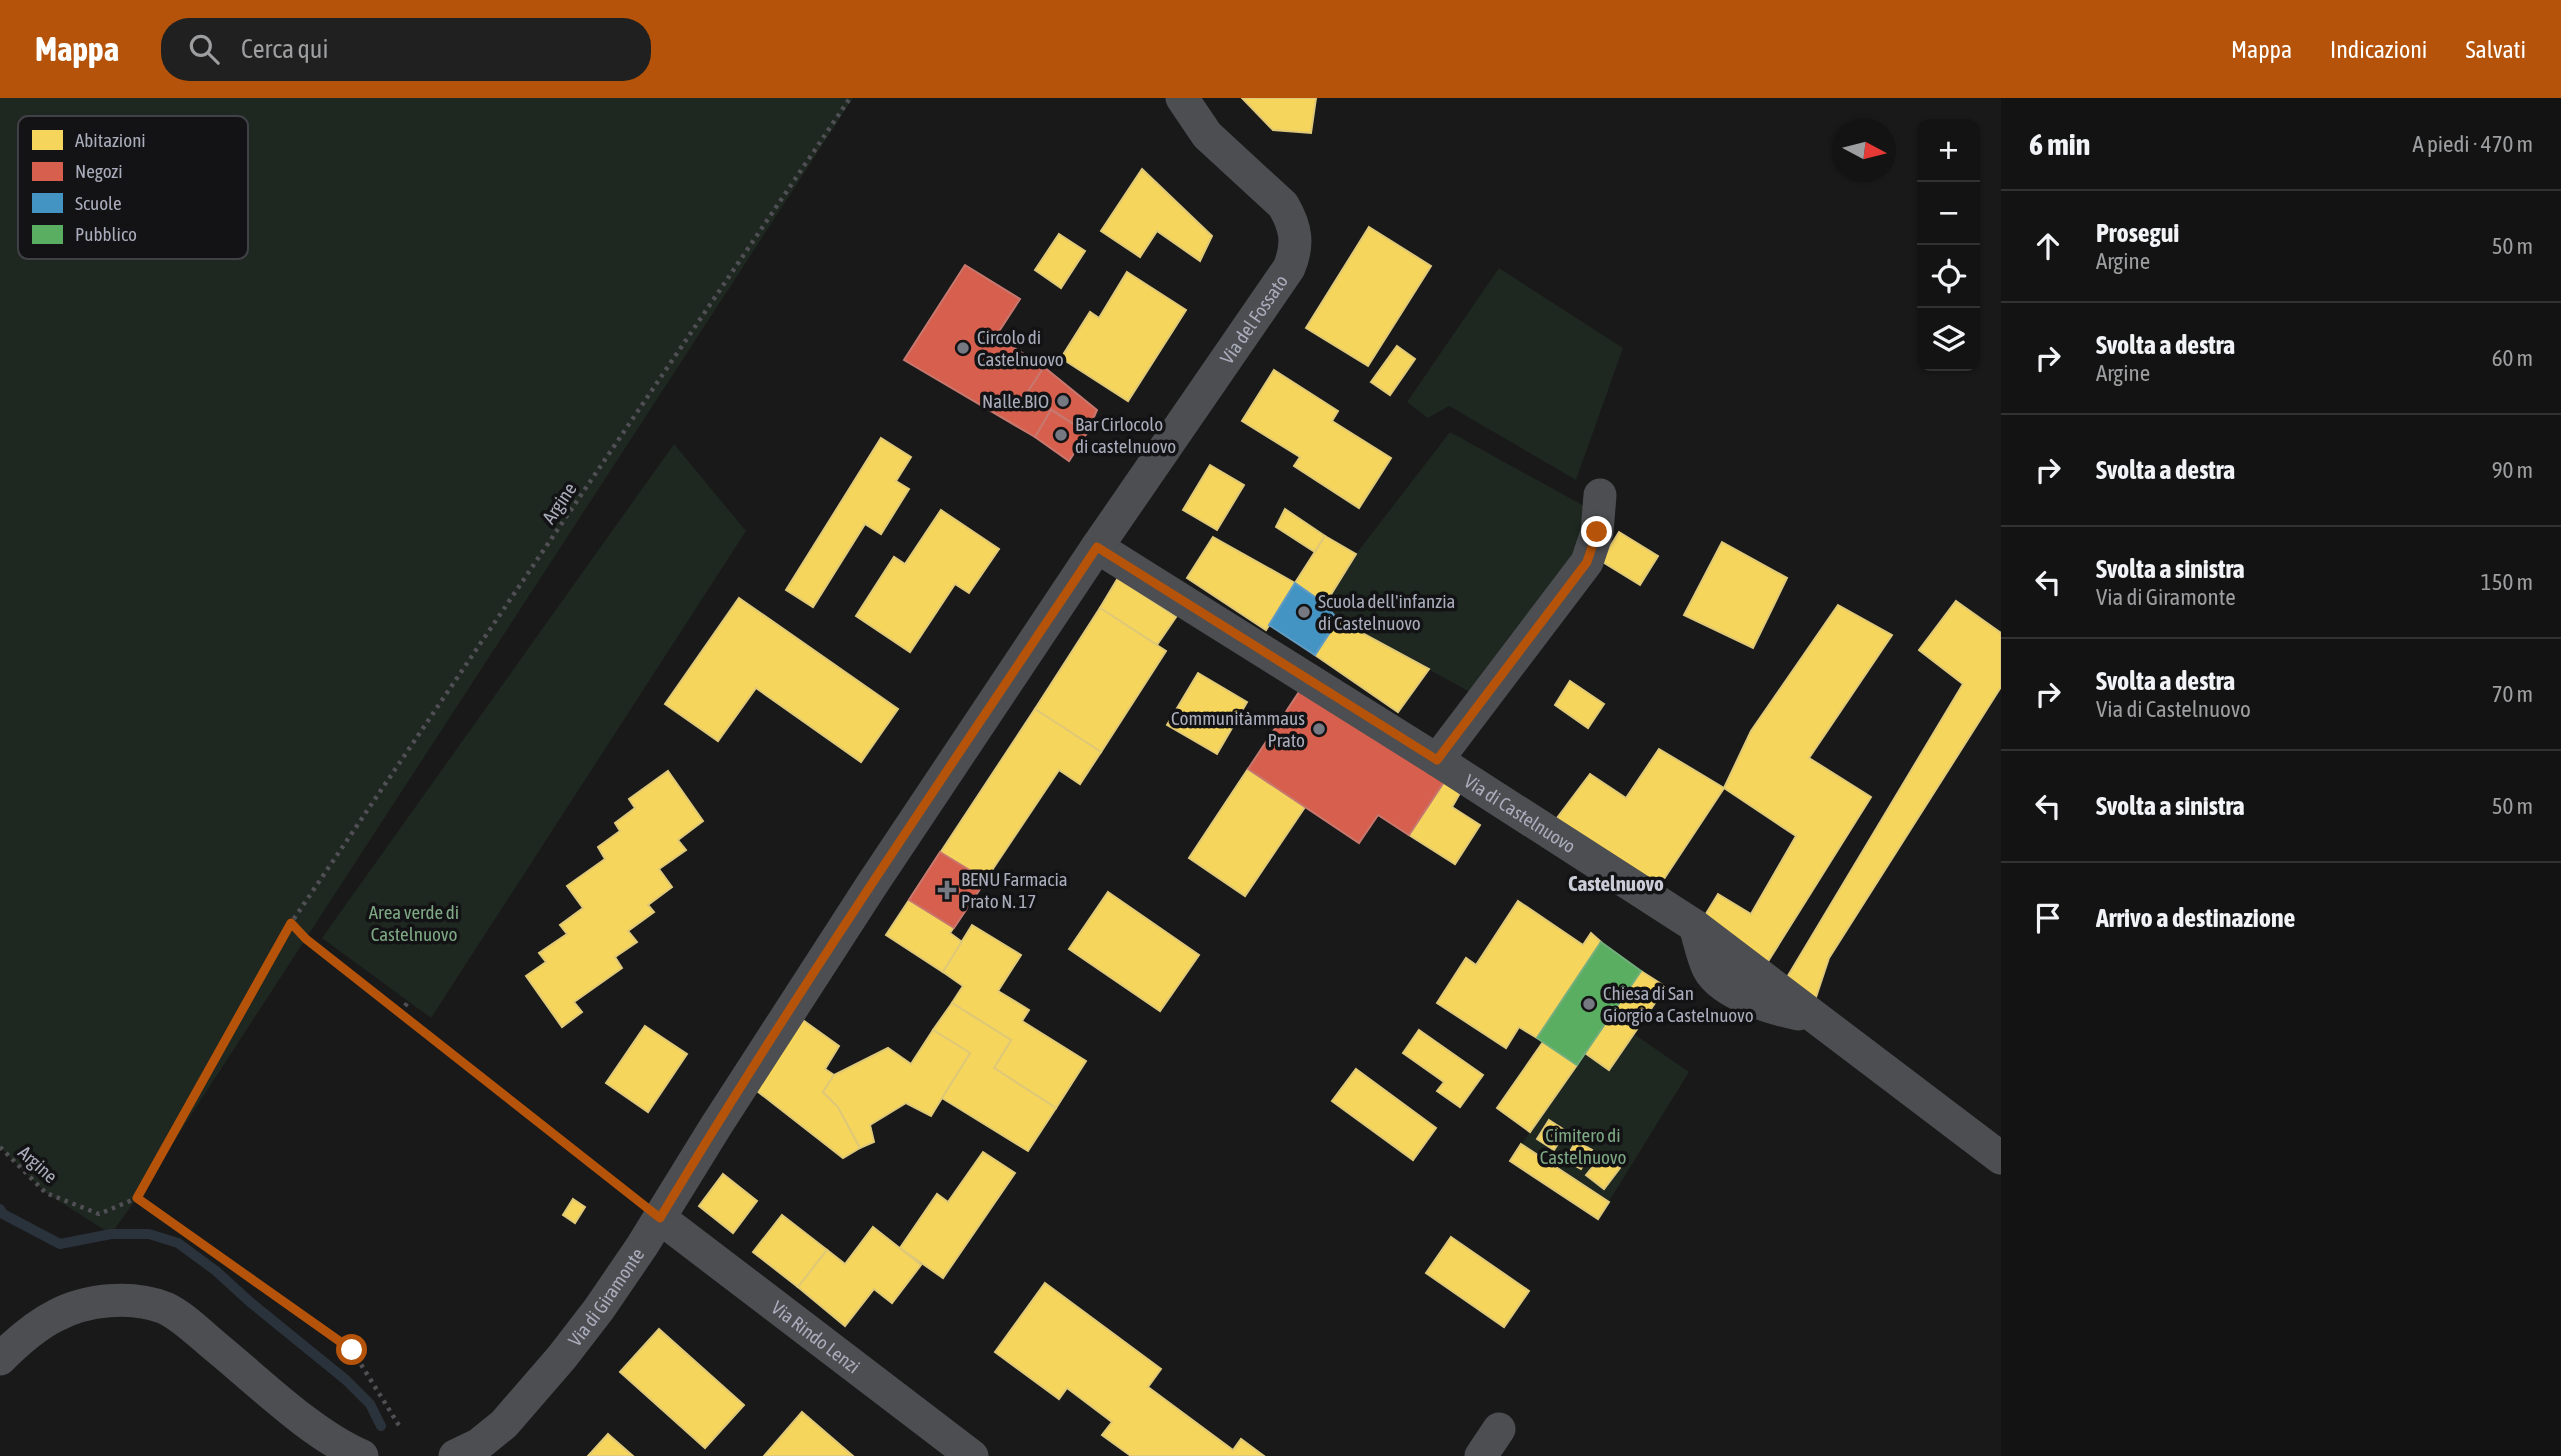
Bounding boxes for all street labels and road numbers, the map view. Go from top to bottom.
street label: Via del Fossato [1215,270,1292,368]
street label: Argine [537,478,581,528]
street label: Via di Castelnuovo [1460,770,1580,857]
street label: Argine [14,1141,62,1187]
street label: Via di Giramonte [564,1244,648,1350]
street label: Via Rindo Lenzi [767,1296,864,1378]

